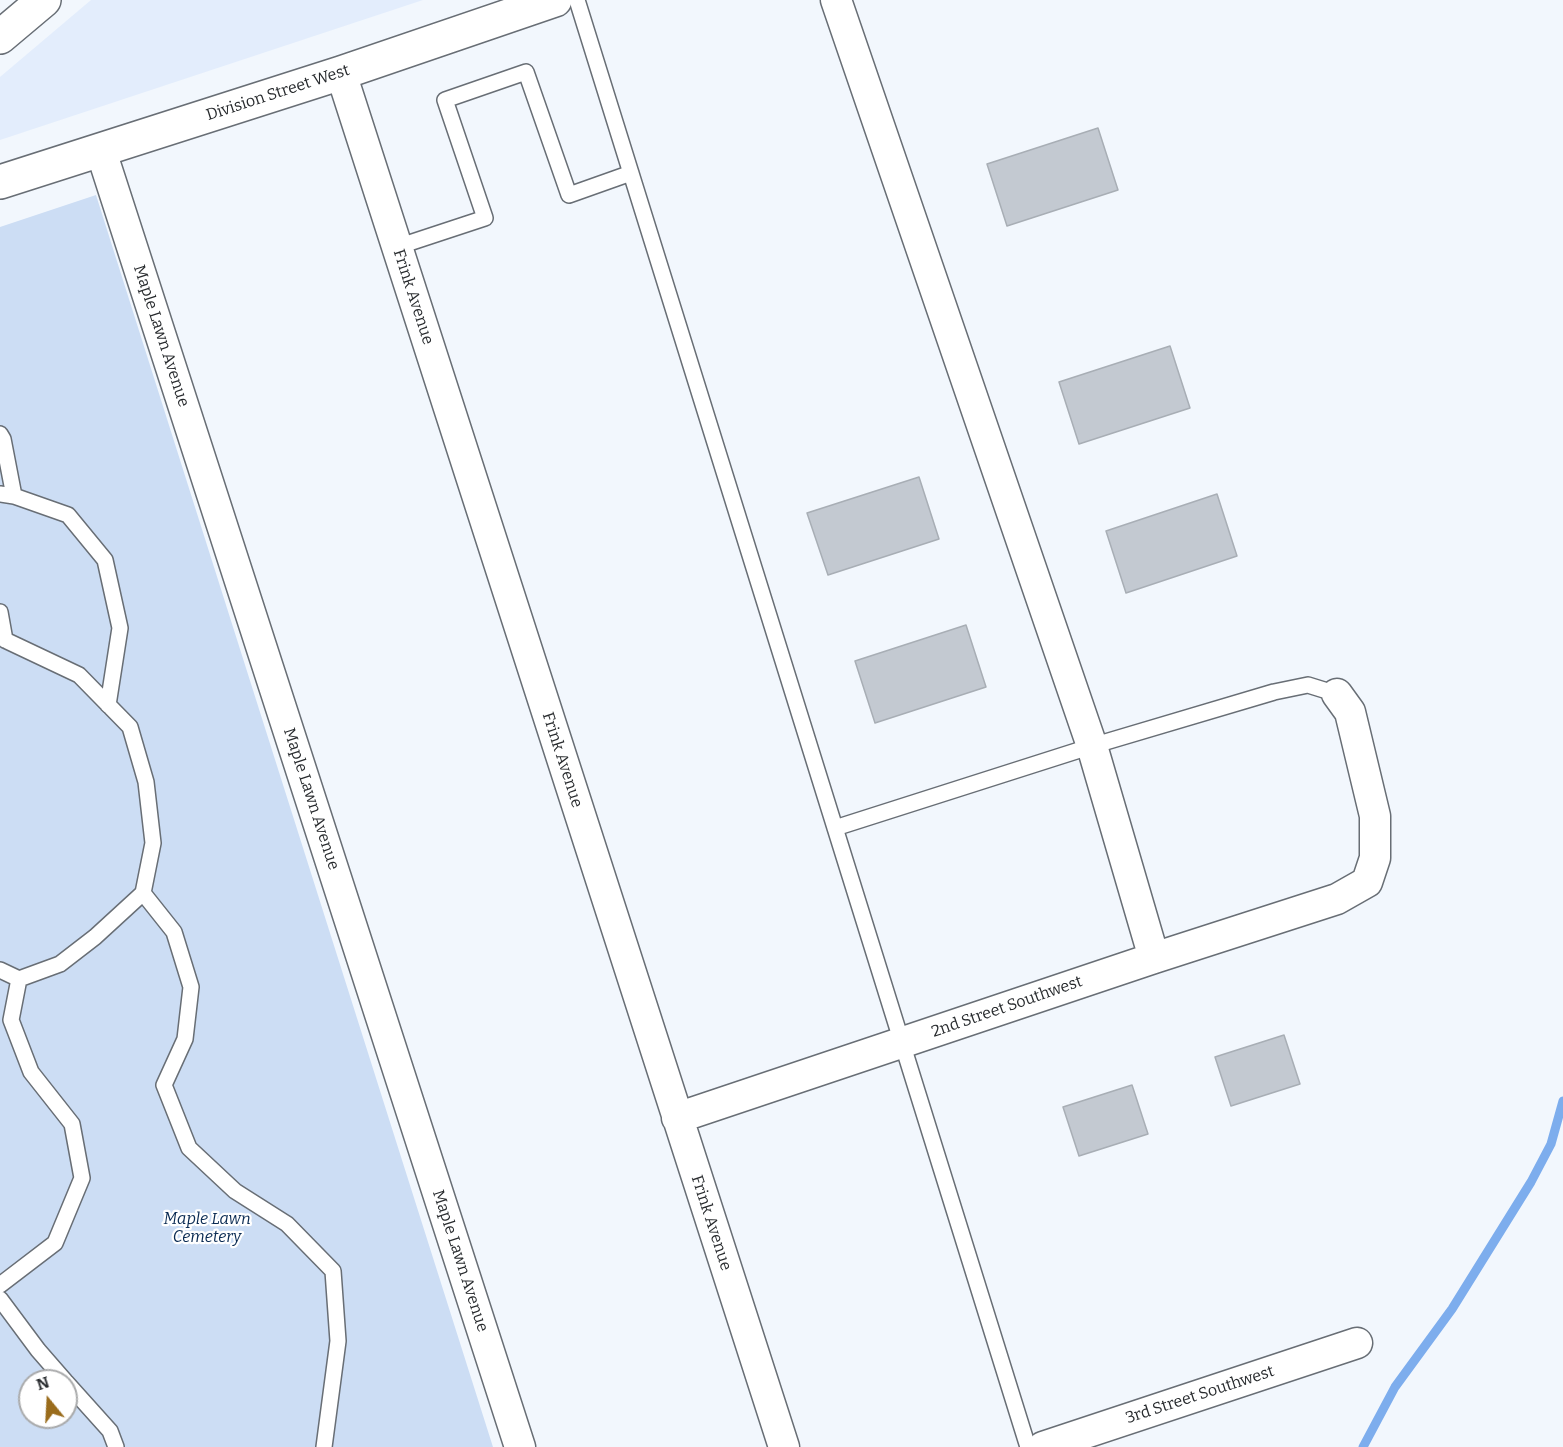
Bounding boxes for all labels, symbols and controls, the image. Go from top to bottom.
street label: Division Street West [204,61,352,125]
street label: Frink Avenue [389,247,437,347]
street label: Maple Lawn Avenue [129,263,193,409]
street label: Frink Avenue [538,710,586,810]
street label: Maple Lawn Avenue [279,726,343,872]
street label: 2nd Street Southwest [929,972,1085,1042]
street label: Frink Avenue [687,1173,735,1273]
street label: Maple Lawn Avenue [428,1188,492,1334]
park label: Maple Lawn Cemetery [163,1210,251,1248]
street label: 3rd Street Southwest [1123,1362,1277,1428]
north arrow [18,1369,78,1429]
text: N [34,1372,52,1394]

